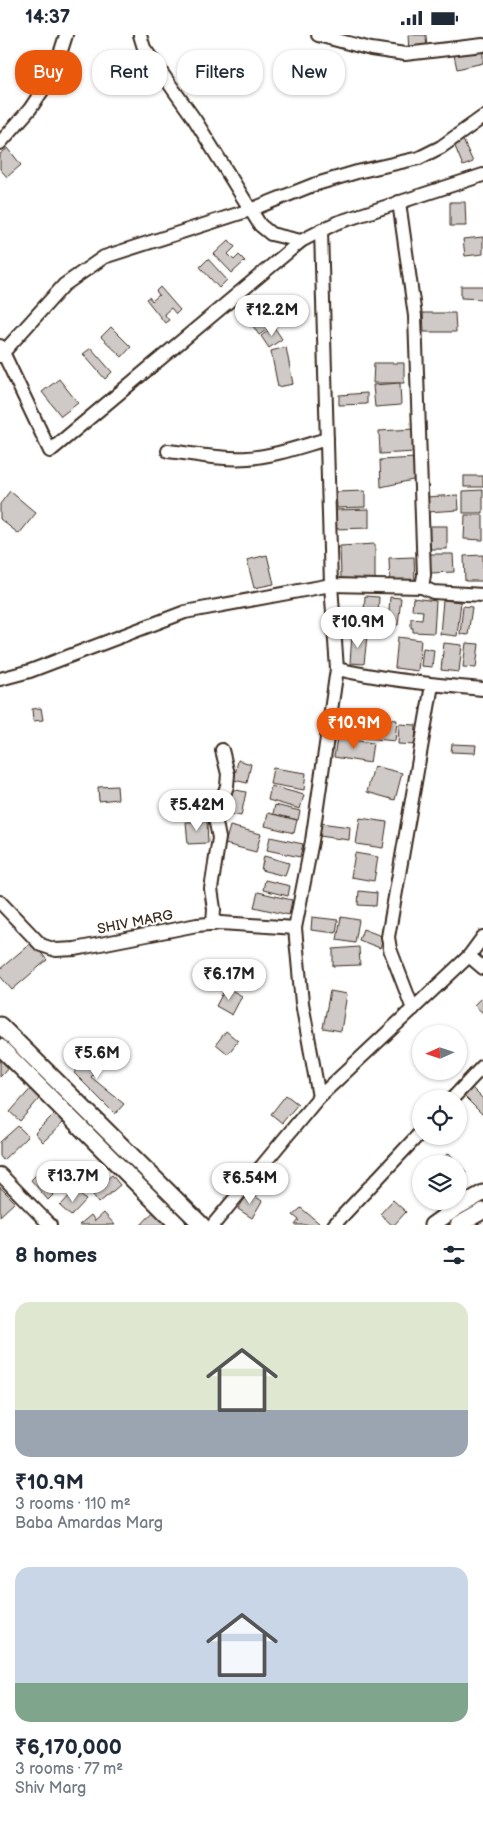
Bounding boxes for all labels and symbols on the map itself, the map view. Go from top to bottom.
pin: ₹12.2M [231,295,313,337]
pin: ₹10.9M [317,607,399,649]
pin: ₹10.9M [313,707,395,750]
pin: ₹5.42M [156,789,238,832]
street label: SHIV MARG [96,906,175,938]
pin: ₹6.17M [188,959,270,1001]
north arrow [412,1025,468,1080]
pin: ₹5.6M [62,1037,132,1080]
pin: ₹13.7M [32,1161,114,1203]
pin: ₹6.54M [209,1163,291,1205]

